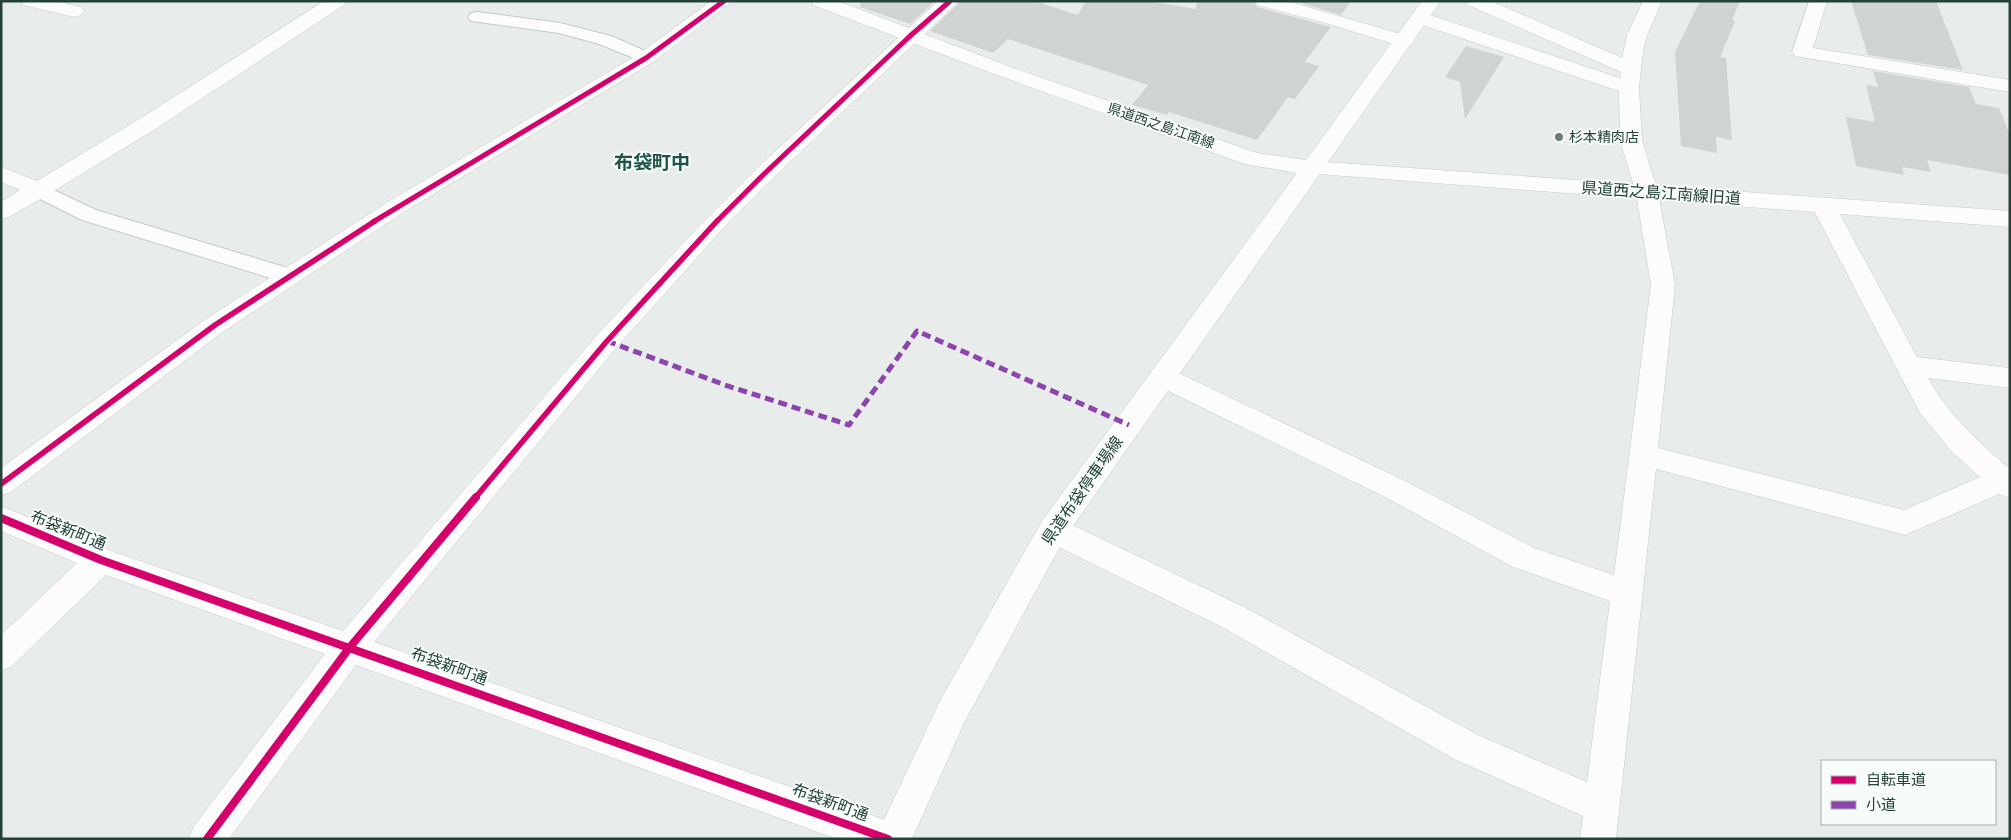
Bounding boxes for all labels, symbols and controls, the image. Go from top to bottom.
street label: 県道西之島江南線 [1105,100,1217,152]
place label: 杉本精肉店 [1569,129,1639,146]
marker: 杉本精肉店 [1553,131,1565,143]
district label: 布袋町中 [614,152,690,175]
street label: 県道西之島江南線旧道 [1581,179,1741,209]
street label: 県道布袋停車場線 [1039,433,1127,549]
street label: 布袋新町通 [27,507,109,555]
street label: 布袋新町通 [408,644,490,690]
legend [1821,760,1996,825]
text: 自転車道 [1866,771,1926,790]
street label: 布袋新町通 [789,780,871,826]
text: 小道 [1866,796,1896,815]

